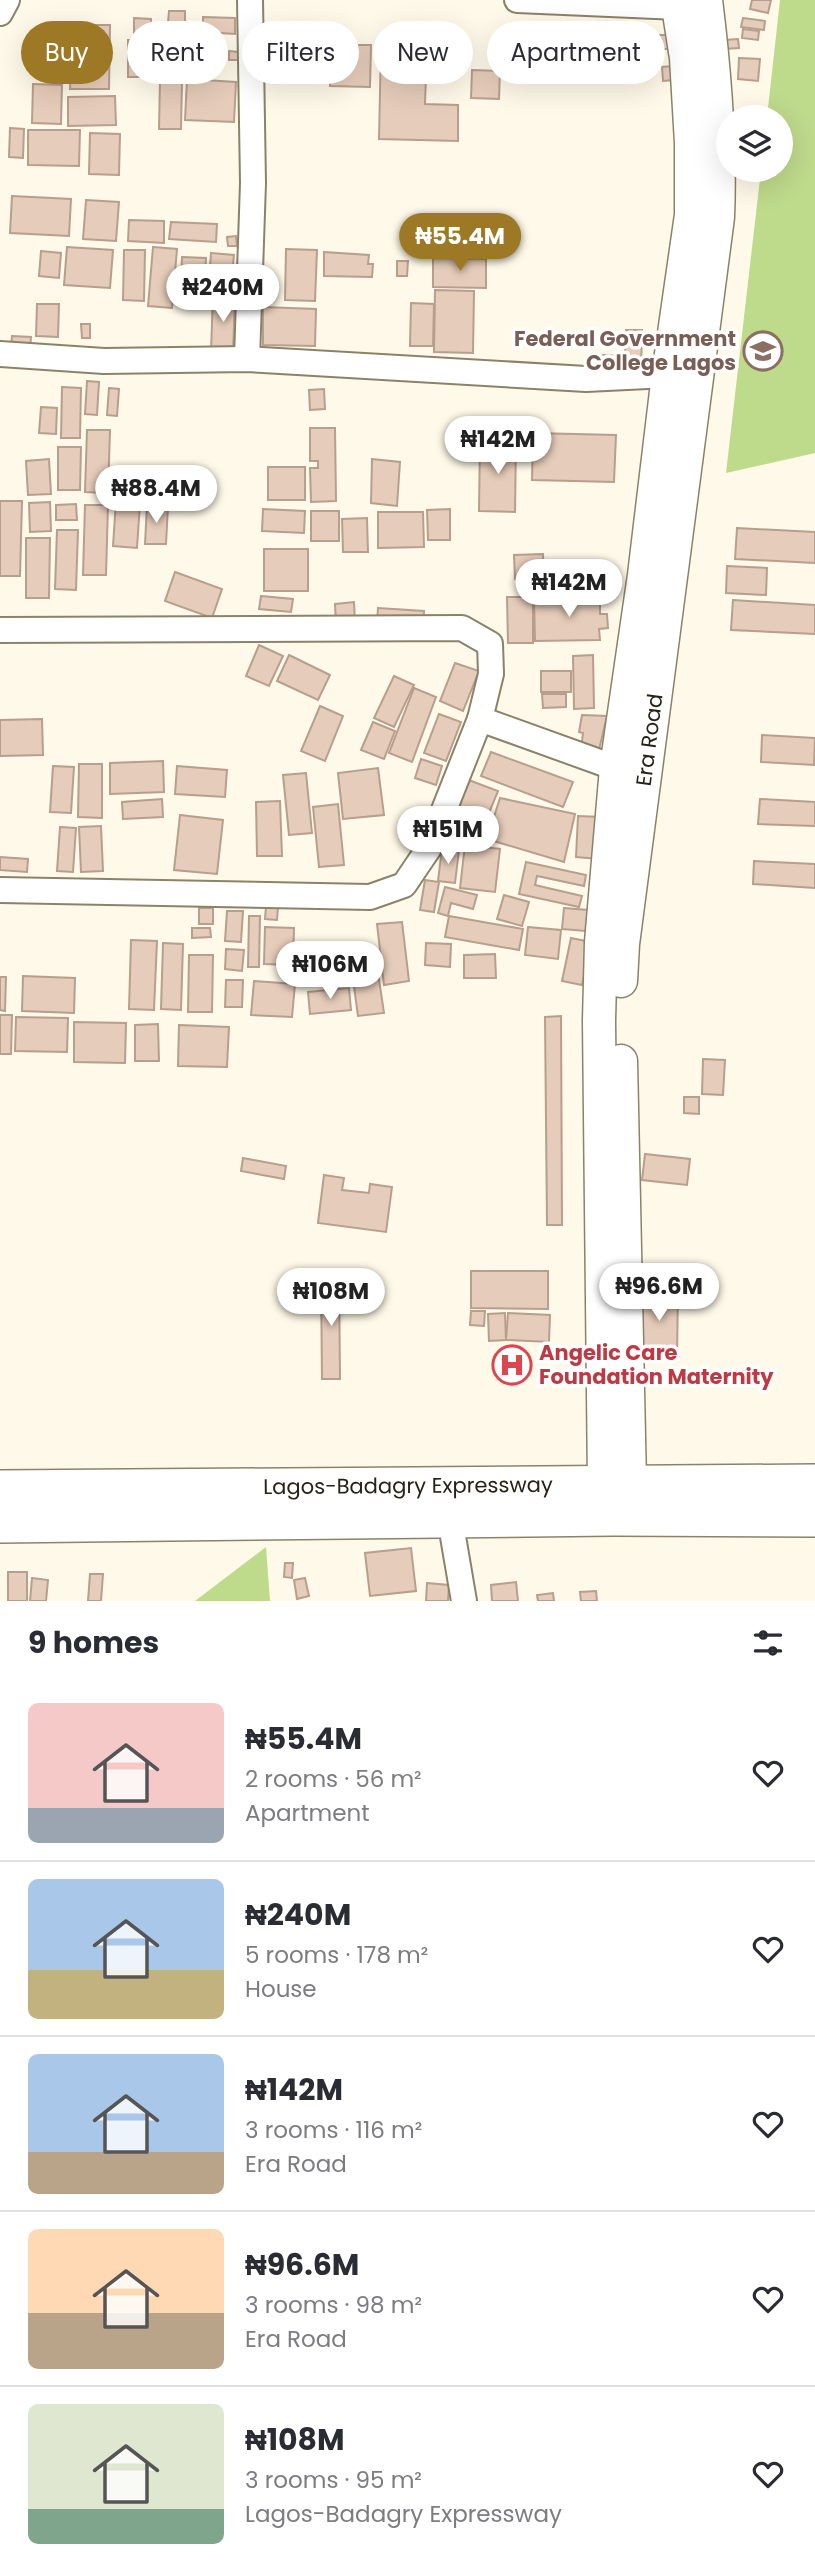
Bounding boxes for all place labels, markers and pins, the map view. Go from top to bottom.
pin: ₦55.4M [403,214,517,273]
pin: ₦240M [174,264,272,324]
place label: Federal Government College Lagos [514,324,736,377]
school or university icon: Federal Government College Lagos [742,330,784,372]
pin: ₦142M [449,416,547,476]
pin: ₦88.4M [99,466,213,525]
pin: ₦142M [520,560,618,619]
pin: ₦151M [399,806,497,866]
pin: ₦106M [281,942,379,1001]
pin: ₦96.6M [602,1264,716,1323]
pin: ₦108M [282,1268,380,1328]
place label: Angelic Care Foundation Maternity [539,1338,774,1391]
hospital icon: Angelic Care Foundation Maternity [491,1344,533,1386]

